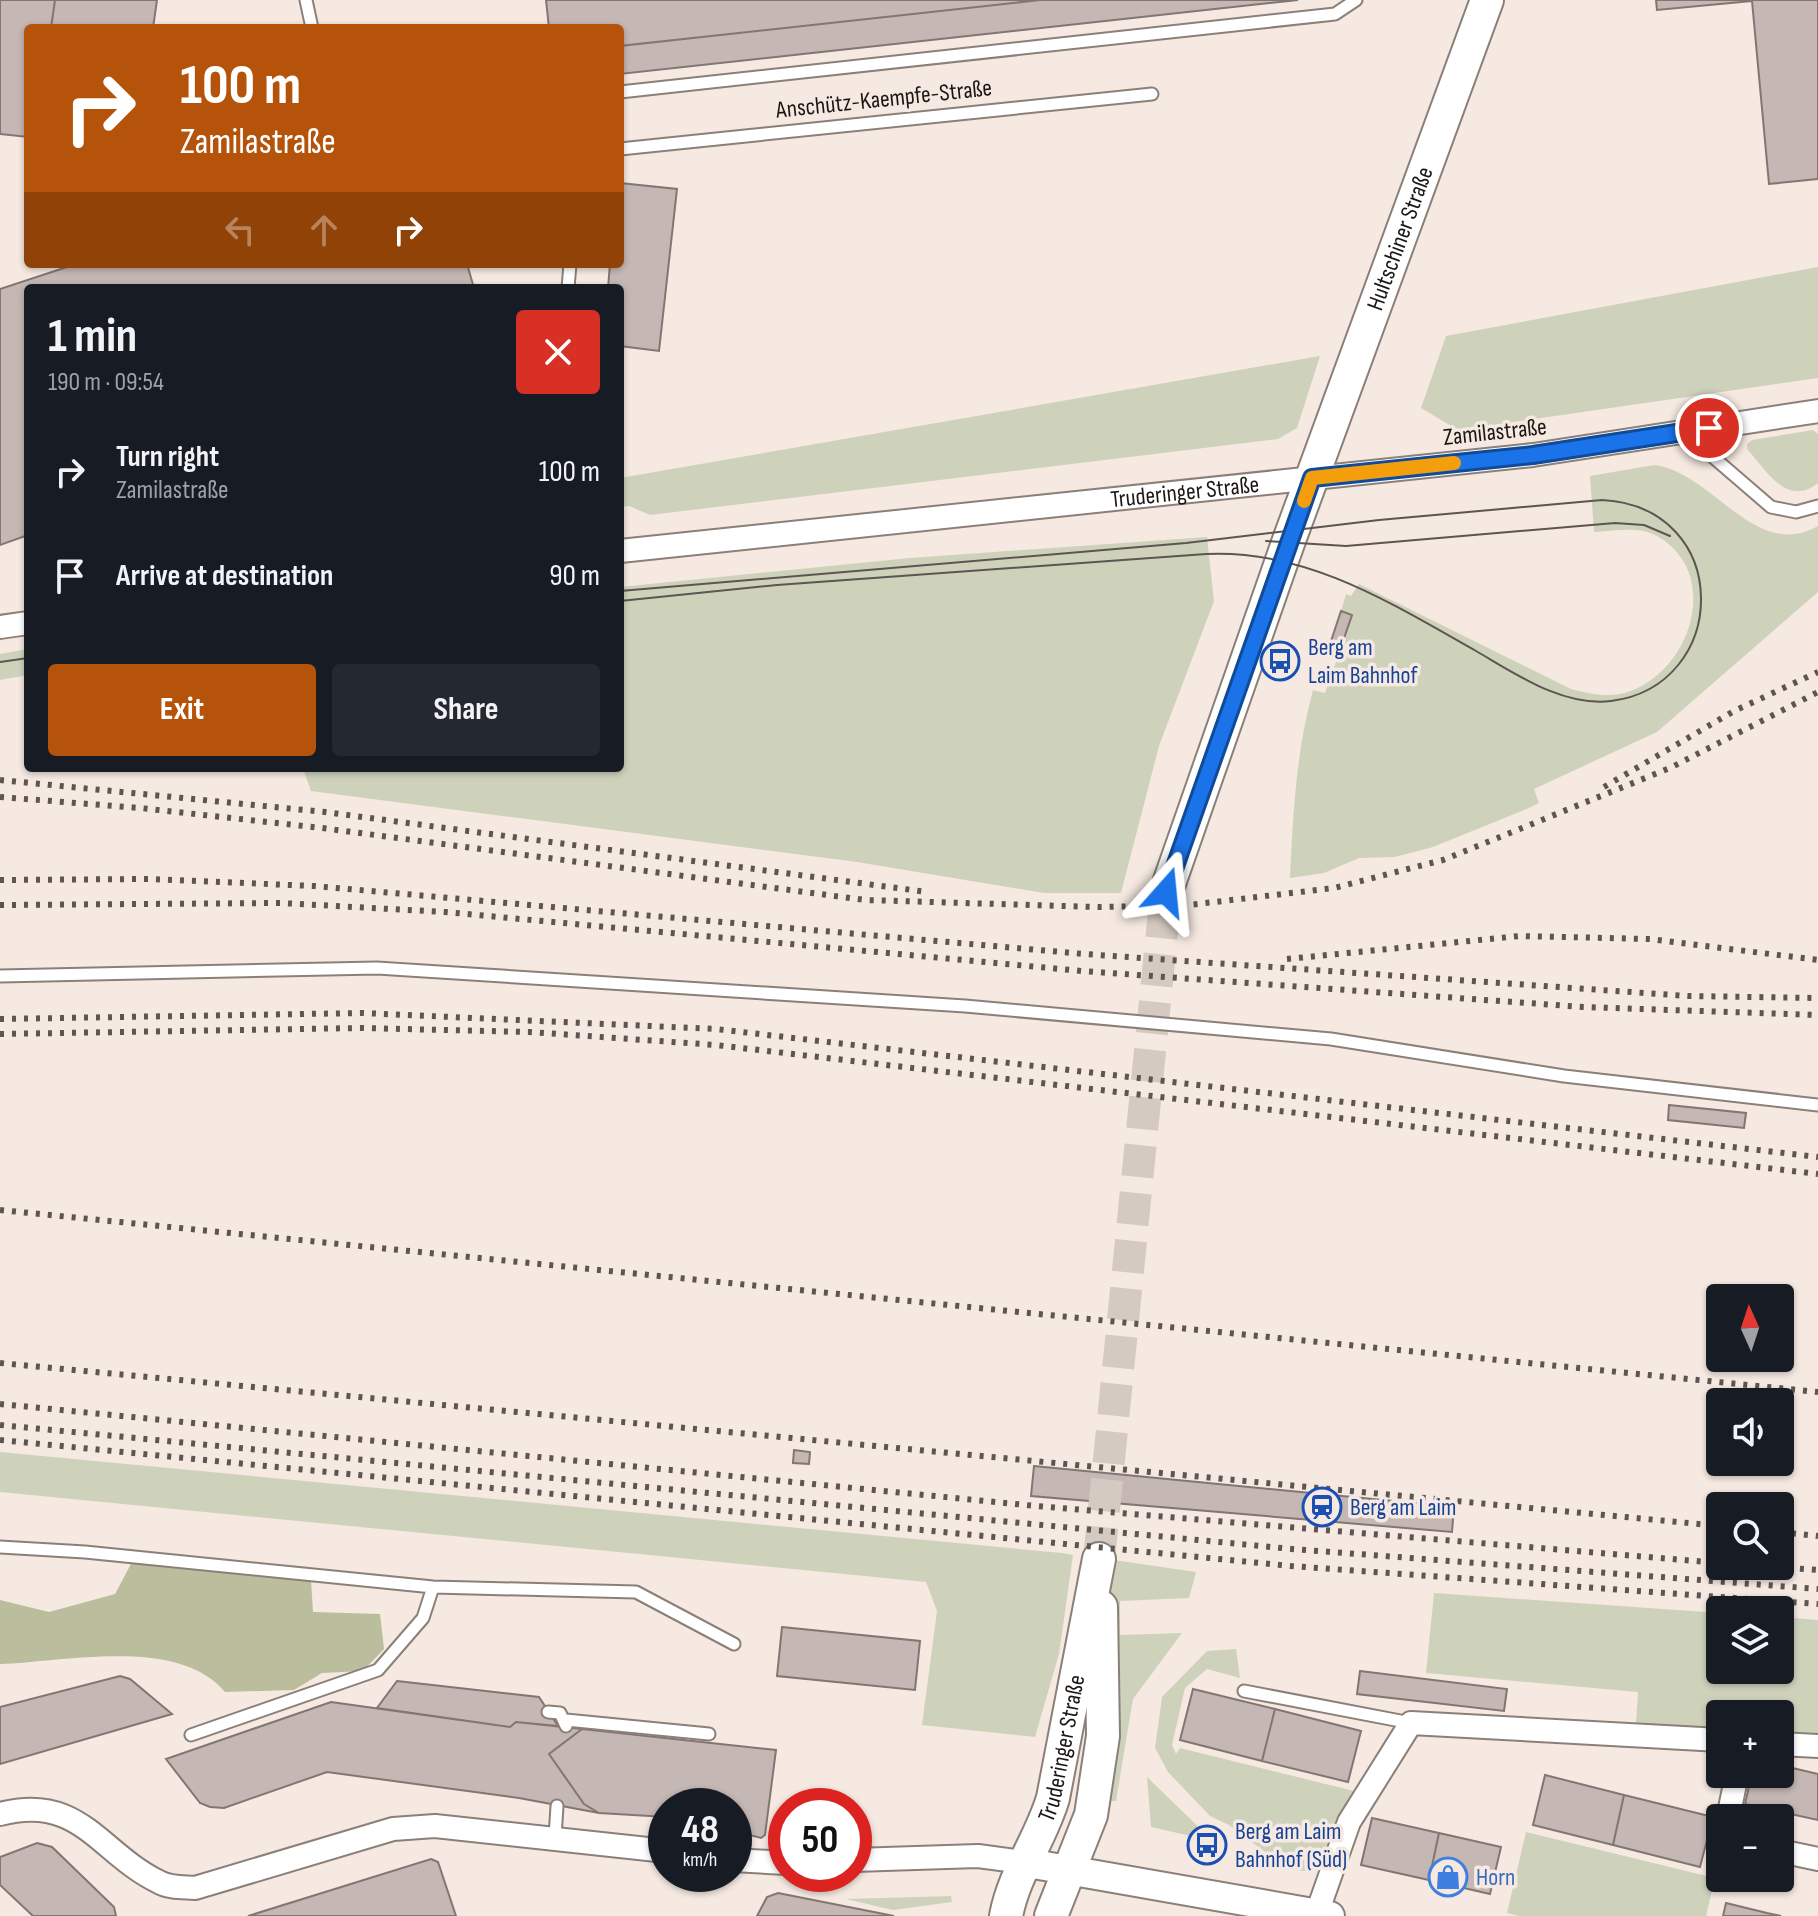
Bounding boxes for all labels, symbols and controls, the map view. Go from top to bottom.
text: 100 m [180,53,301,120]
icon: right [48,56,152,160]
street label: Anschütz-Kaempfe-Straße [774,73,993,125]
text: Zamilastraße [180,121,336,164]
street label: Hultschiner Straße [1360,163,1439,314]
icon: left [218,208,262,252]
icon: ahead [302,208,346,252]
icon: right [386,208,430,252]
text: 1 min [48,308,137,365]
button: close [516,310,600,394]
text: 190 m · 09:54 [48,367,164,398]
pin [1675,394,1743,462]
icon: arrive [1687,406,1731,450]
street label: Zamilastraße [1442,412,1548,452]
text: Turn right [116,439,219,475]
icon: right [48,450,92,494]
text: 100 m [539,454,600,490]
street label: Truderinger Straße [1109,469,1261,514]
text: Zamilastraße [116,475,229,506]
icon: arrive [48,554,92,598]
text: Arrive at destination [116,558,333,594]
text: 90 m [549,558,600,594]
place label: Berg am Laim Bahnhof [1308,633,1419,690]
bus stop icon: Berg am Laim Bahnhof [1259,640,1301,682]
button: Exit [48,664,316,756]
button: Share [332,664,600,756]
position arrow [1124,850,1208,934]
north arrow [1706,1284,1794,1372]
map controls [1706,1284,1794,1892]
button: sound [1706,1388,1794,1476]
station icon: Berg am Laim [1301,1486,1343,1528]
button: search [1706,1492,1794,1580]
place label: Berg am Laim [1350,1493,1456,1522]
button: layers [1706,1596,1794,1684]
street label: Truderinger Straße [1031,1672,1091,1826]
button: + [1706,1700,1794,1788]
speed limit sign: 50 [768,1788,872,1892]
button: − [1706,1804,1794,1892]
text: 48 [681,1806,719,1854]
place label: Berg am Laim Bahnhof (Süd) [1235,1817,1347,1874]
bus stop icon: Berg am Laim Bahnhof (Süd) [1186,1824,1228,1866]
text: km/h [683,1848,717,1872]
shop icon: Horn [1427,1856,1469,1898]
place label: Horn [1476,1863,1515,1892]

